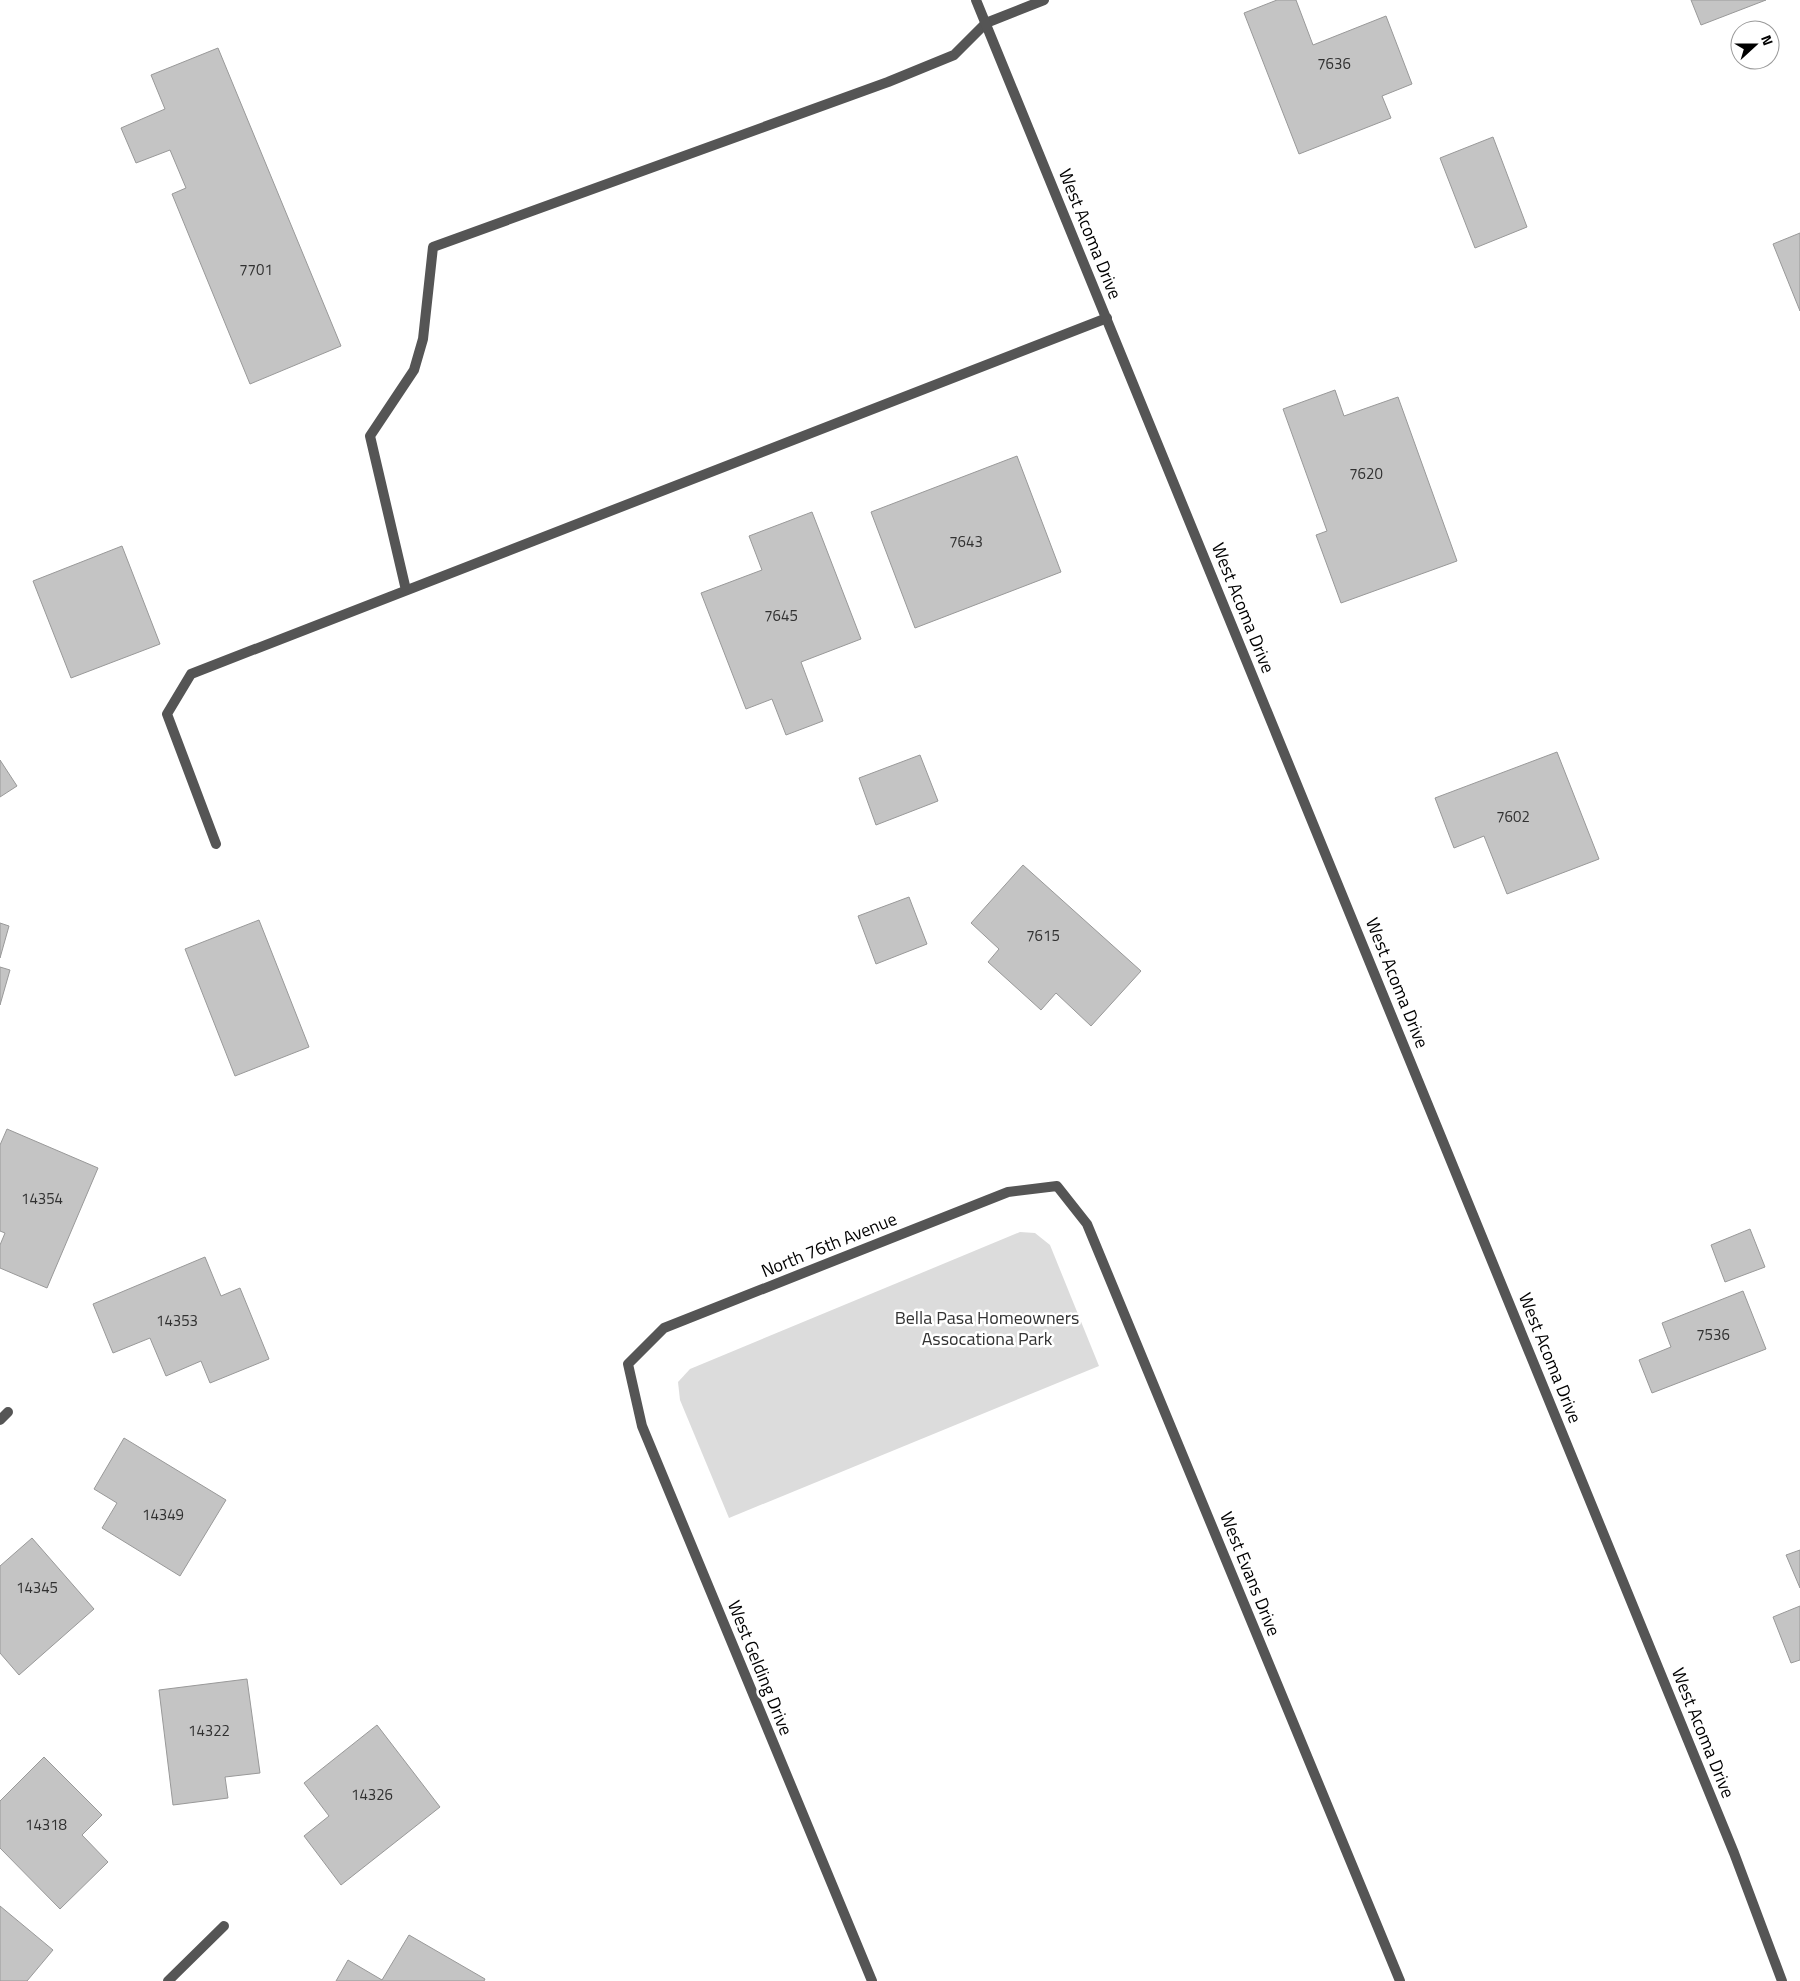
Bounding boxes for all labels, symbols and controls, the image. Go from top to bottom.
north arrow [1730,20,1780,70]
text: N [1756,32,1779,48]
house number: 7636 [1317,52,1351,75]
street label: West Acoma Drive [1052,165,1129,303]
house number: 7701 [239,258,273,281]
house number: 7620 [1349,462,1383,485]
house number: 7643 [949,530,983,553]
street label: West Acoma Drive [1205,539,1282,677]
house number: 7645 [764,604,798,627]
house number: 7602 [1496,805,1530,828]
street label: West Acoma Drive [1359,914,1436,1052]
house number: 7615 [1026,924,1060,947]
house number: 14354 [21,1187,63,1210]
street label: North 76th Avenue [757,1205,901,1284]
street label: West Acoma Drive [1512,1289,1589,1427]
park label: Bella Pasa Homeowners Assocationa Park [895,1304,1079,1352]
house number: 14353 [156,1309,198,1332]
house number: 7536 [1696,1323,1730,1346]
house number: 14349 [142,1503,184,1526]
street label: West Evans Drive [1213,1508,1288,1640]
house number: 14345 [16,1576,58,1599]
street label: West Gelding Drive [721,1596,800,1739]
street label: West Acoma Drive [1665,1664,1742,1802]
house number: 14322 [188,1719,230,1742]
house number: 14326 [351,1783,393,1806]
house number: 14318 [25,1813,67,1836]

